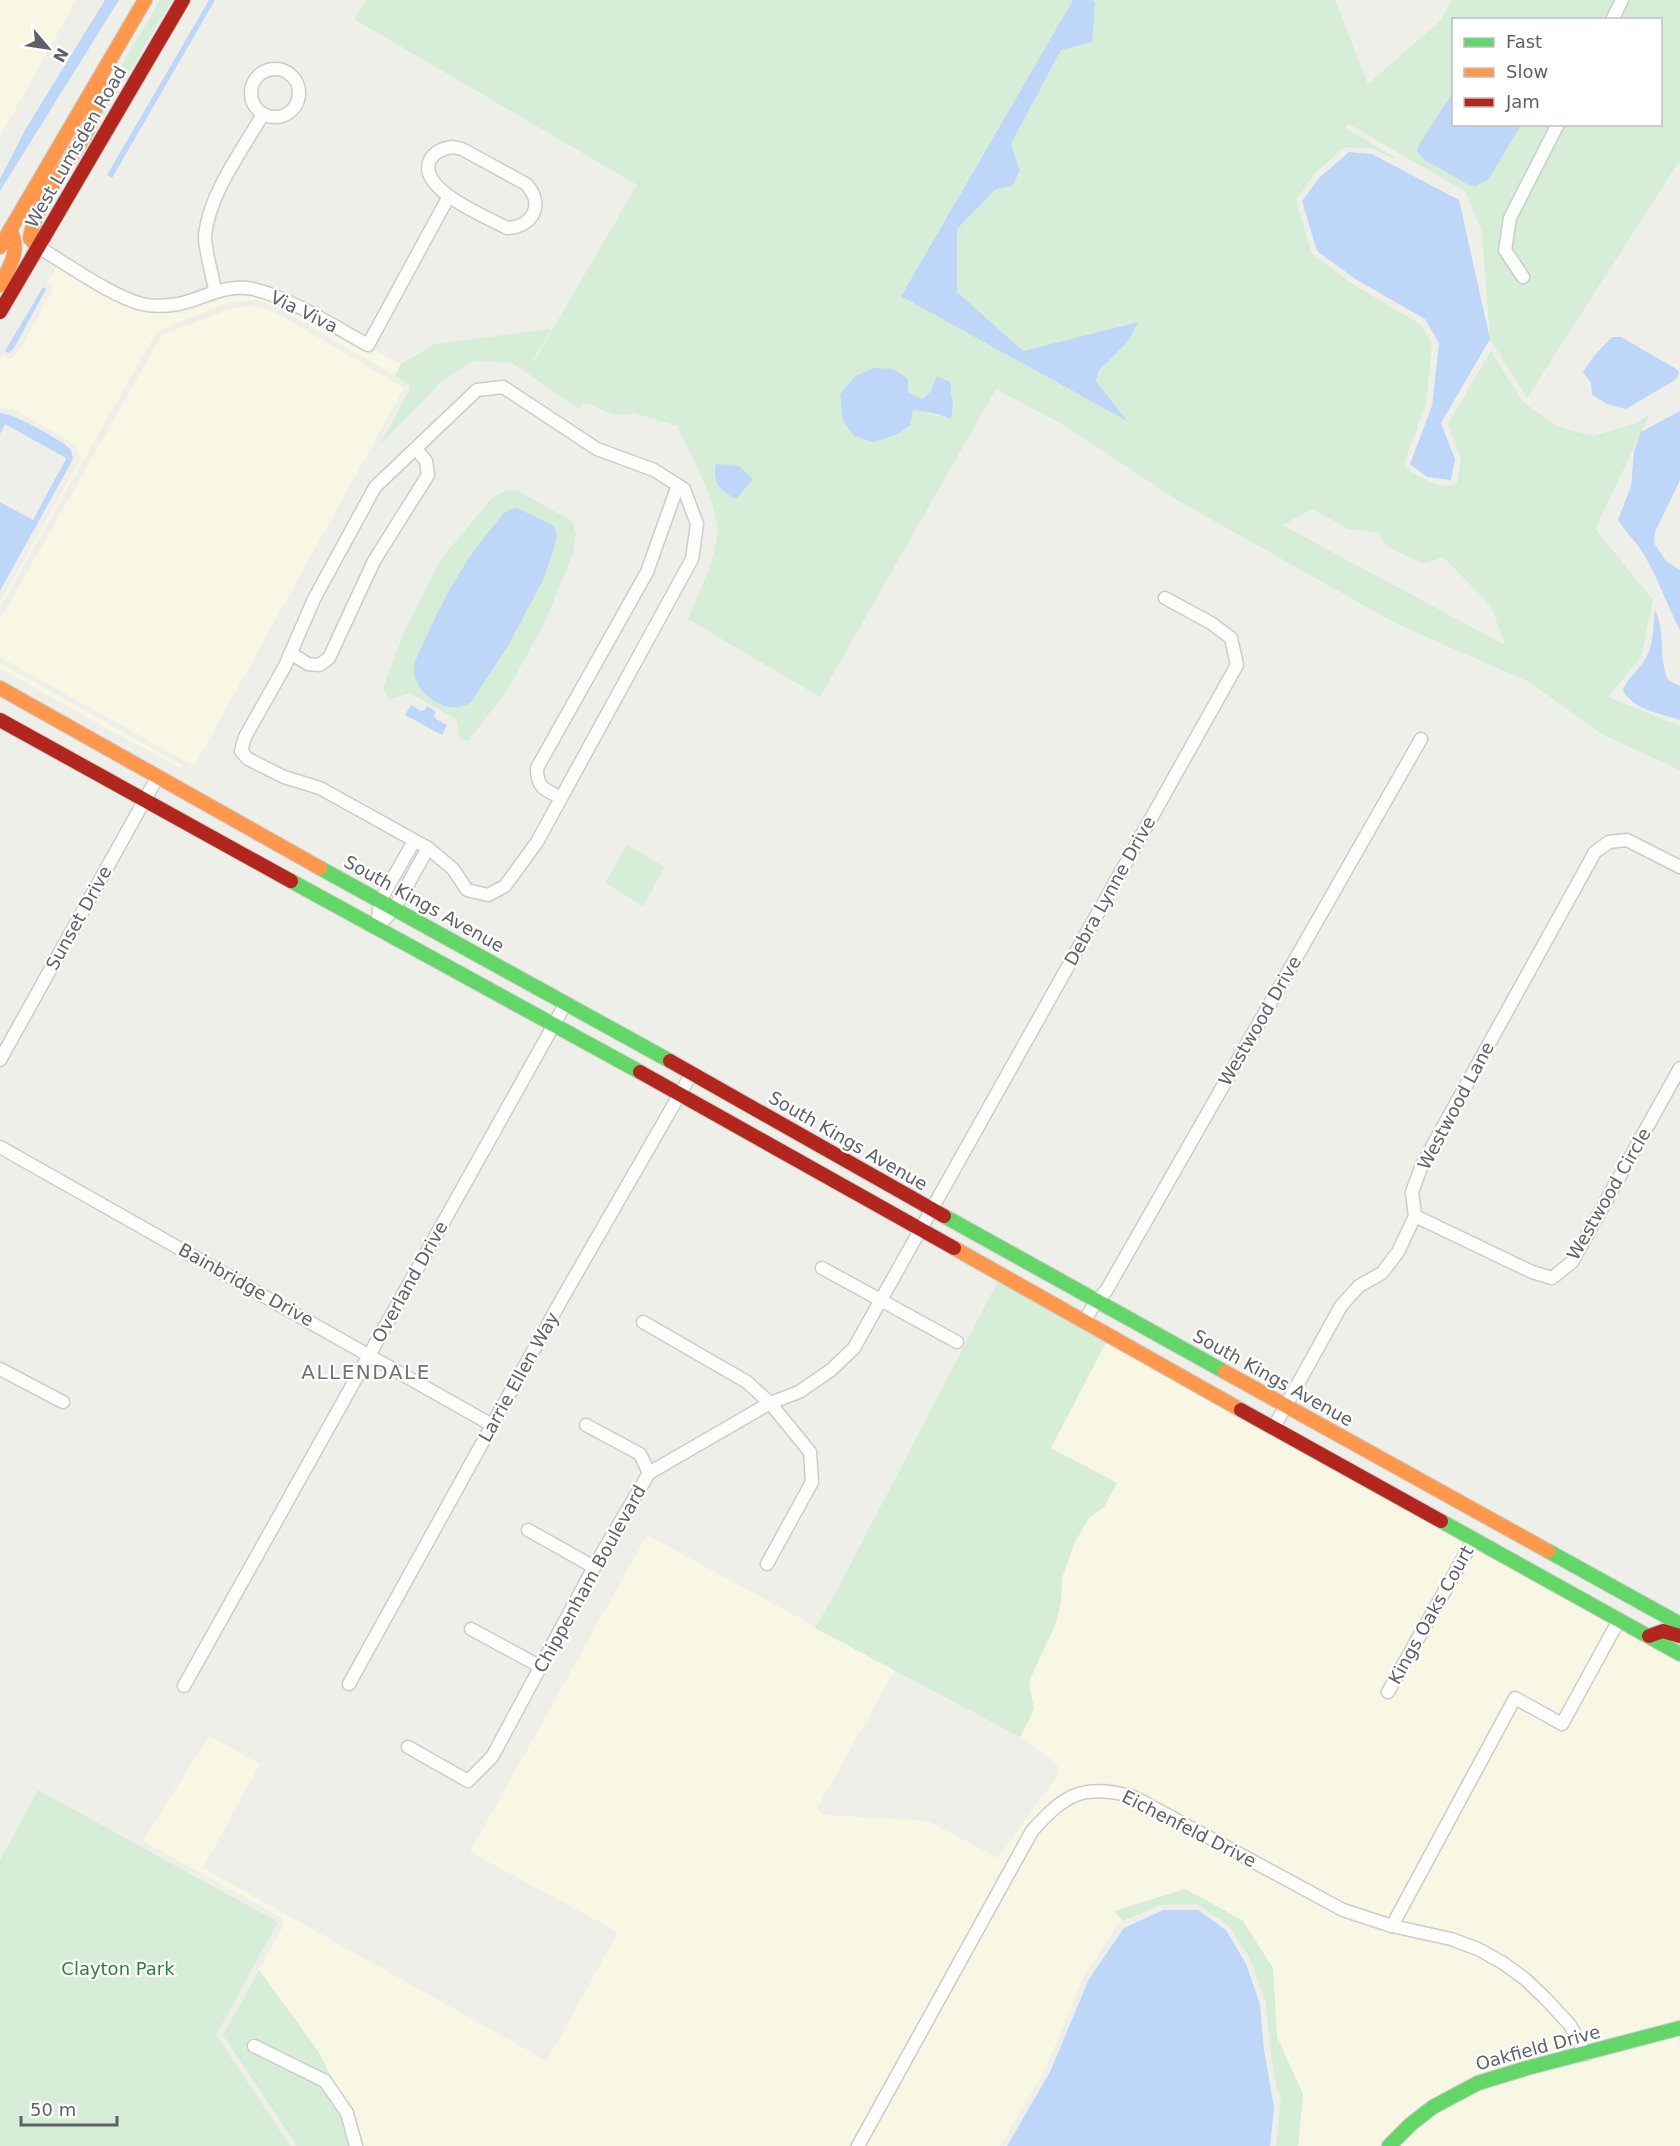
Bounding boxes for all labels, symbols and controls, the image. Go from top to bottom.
north arrow [18,18,78,78]
legend [1452,18,1662,126]
text: Fast [1506,31,1542,52]
text: N [49,45,72,65]
text: Slow [1506,61,1548,82]
street label: West Lumsden Road [21,62,130,231]
text: Jam [1505,91,1540,112]
street label: Via Viva [267,286,341,337]
street label: Debra Lynne Drive [1060,813,1159,969]
street label: South Kings Avenue [341,851,508,956]
street label: Sunset Drive [41,862,116,973]
street label: Westwood Drive [1214,952,1305,1089]
street label: Westwood Lane [1413,1038,1498,1173]
street label: South Kings Avenue [765,1087,931,1195]
street label: Westwood Circle [1562,1124,1655,1263]
street label: Overland Drive [367,1217,452,1346]
street label: Bainbridge Drive [175,1239,317,1330]
street label: Larrie Ellen Way [474,1308,563,1445]
street label: South Kings Avenue [1190,1325,1357,1430]
district label: ALLENDALE [301,1360,431,1384]
street label: Chippenham Boulevard [529,1481,650,1676]
street label: Kings Oaks Court [1384,1542,1477,1688]
street label: Eichenfeld Drive [1119,1786,1260,1871]
park label: Clayton Park [61,1958,175,1979]
street label: Oakfield Drive [1473,2021,1602,2074]
scale bar [21,2089,117,2127]
text: 50 m [30,2099,76,2120]

